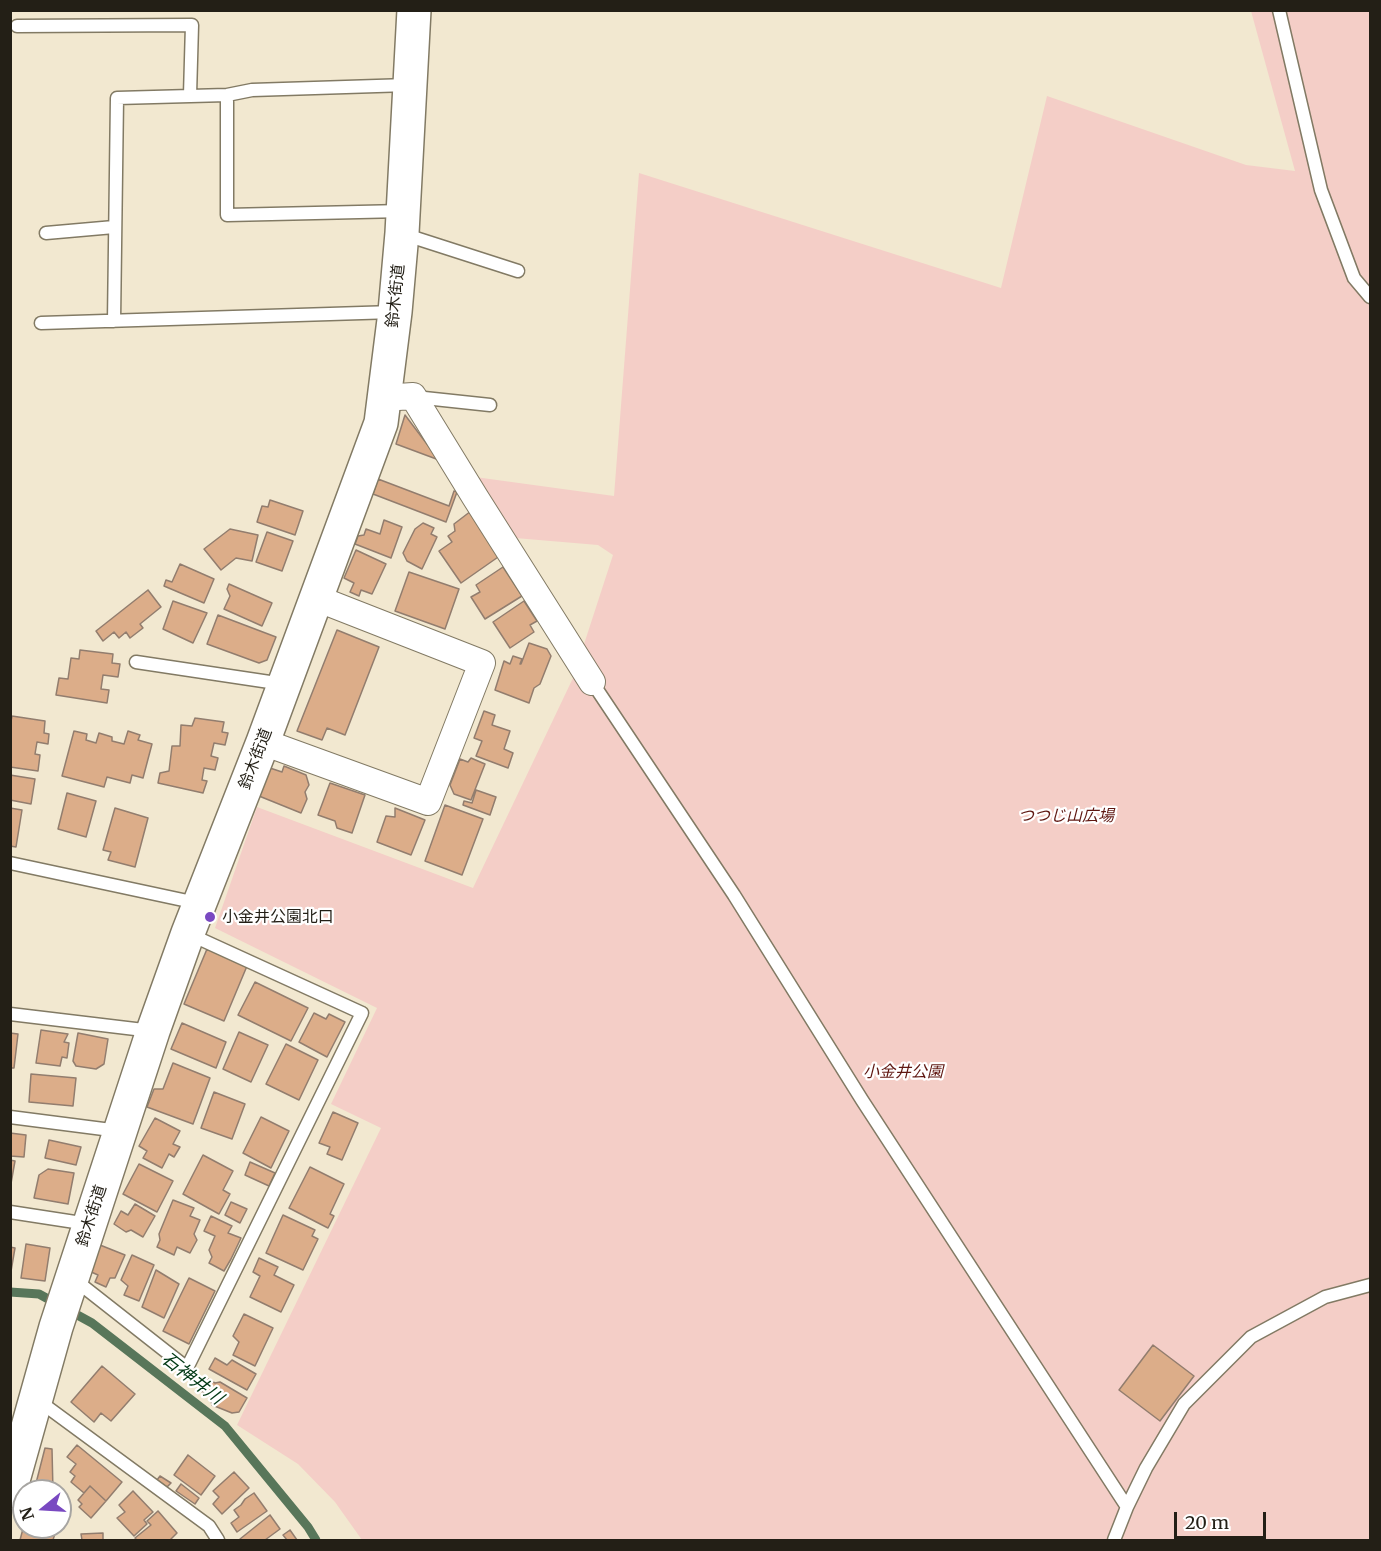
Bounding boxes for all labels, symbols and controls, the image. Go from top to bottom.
street label: 鈴木街道 [383,263,409,329]
street label: 鈴木街道 [236,726,276,792]
park label: つつじ山広場 [1018,806,1114,826]
place label: 小金井公園北口 [222,907,334,927]
marker: 小金井公園北口 [203,910,217,924]
park label: 小金井公園 [863,1062,943,1082]
street label: 鈴木街道 [73,1183,111,1249]
water label: 石神井川 [157,1348,227,1410]
north arrow [12,1479,72,1539]
scale bar [1177,1500,1268,1538]
text: N [15,1505,38,1523]
text: 20 m [1185,1511,1229,1534]

